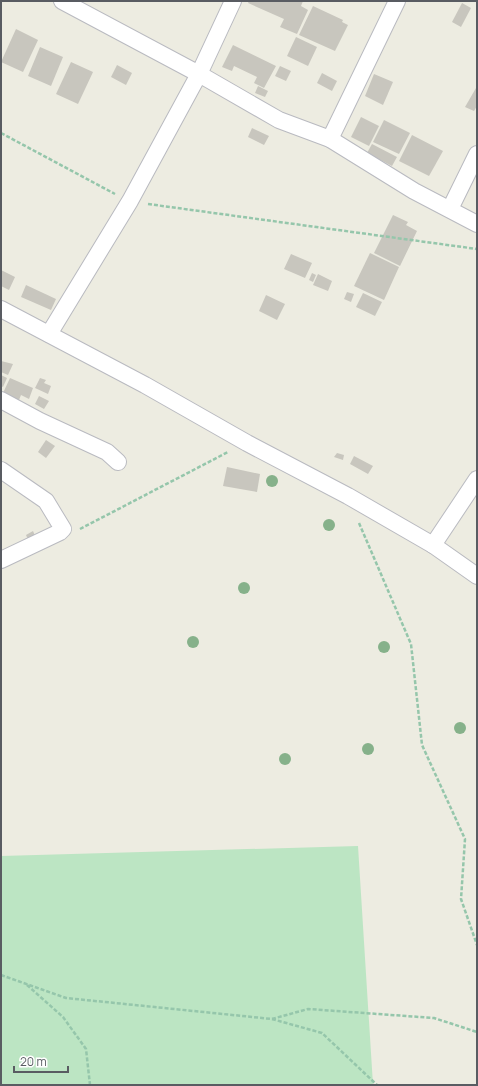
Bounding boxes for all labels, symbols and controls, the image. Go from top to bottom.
scale bar [14,1048,68,1074]
text: 20 m [20,1053,47,1070]

